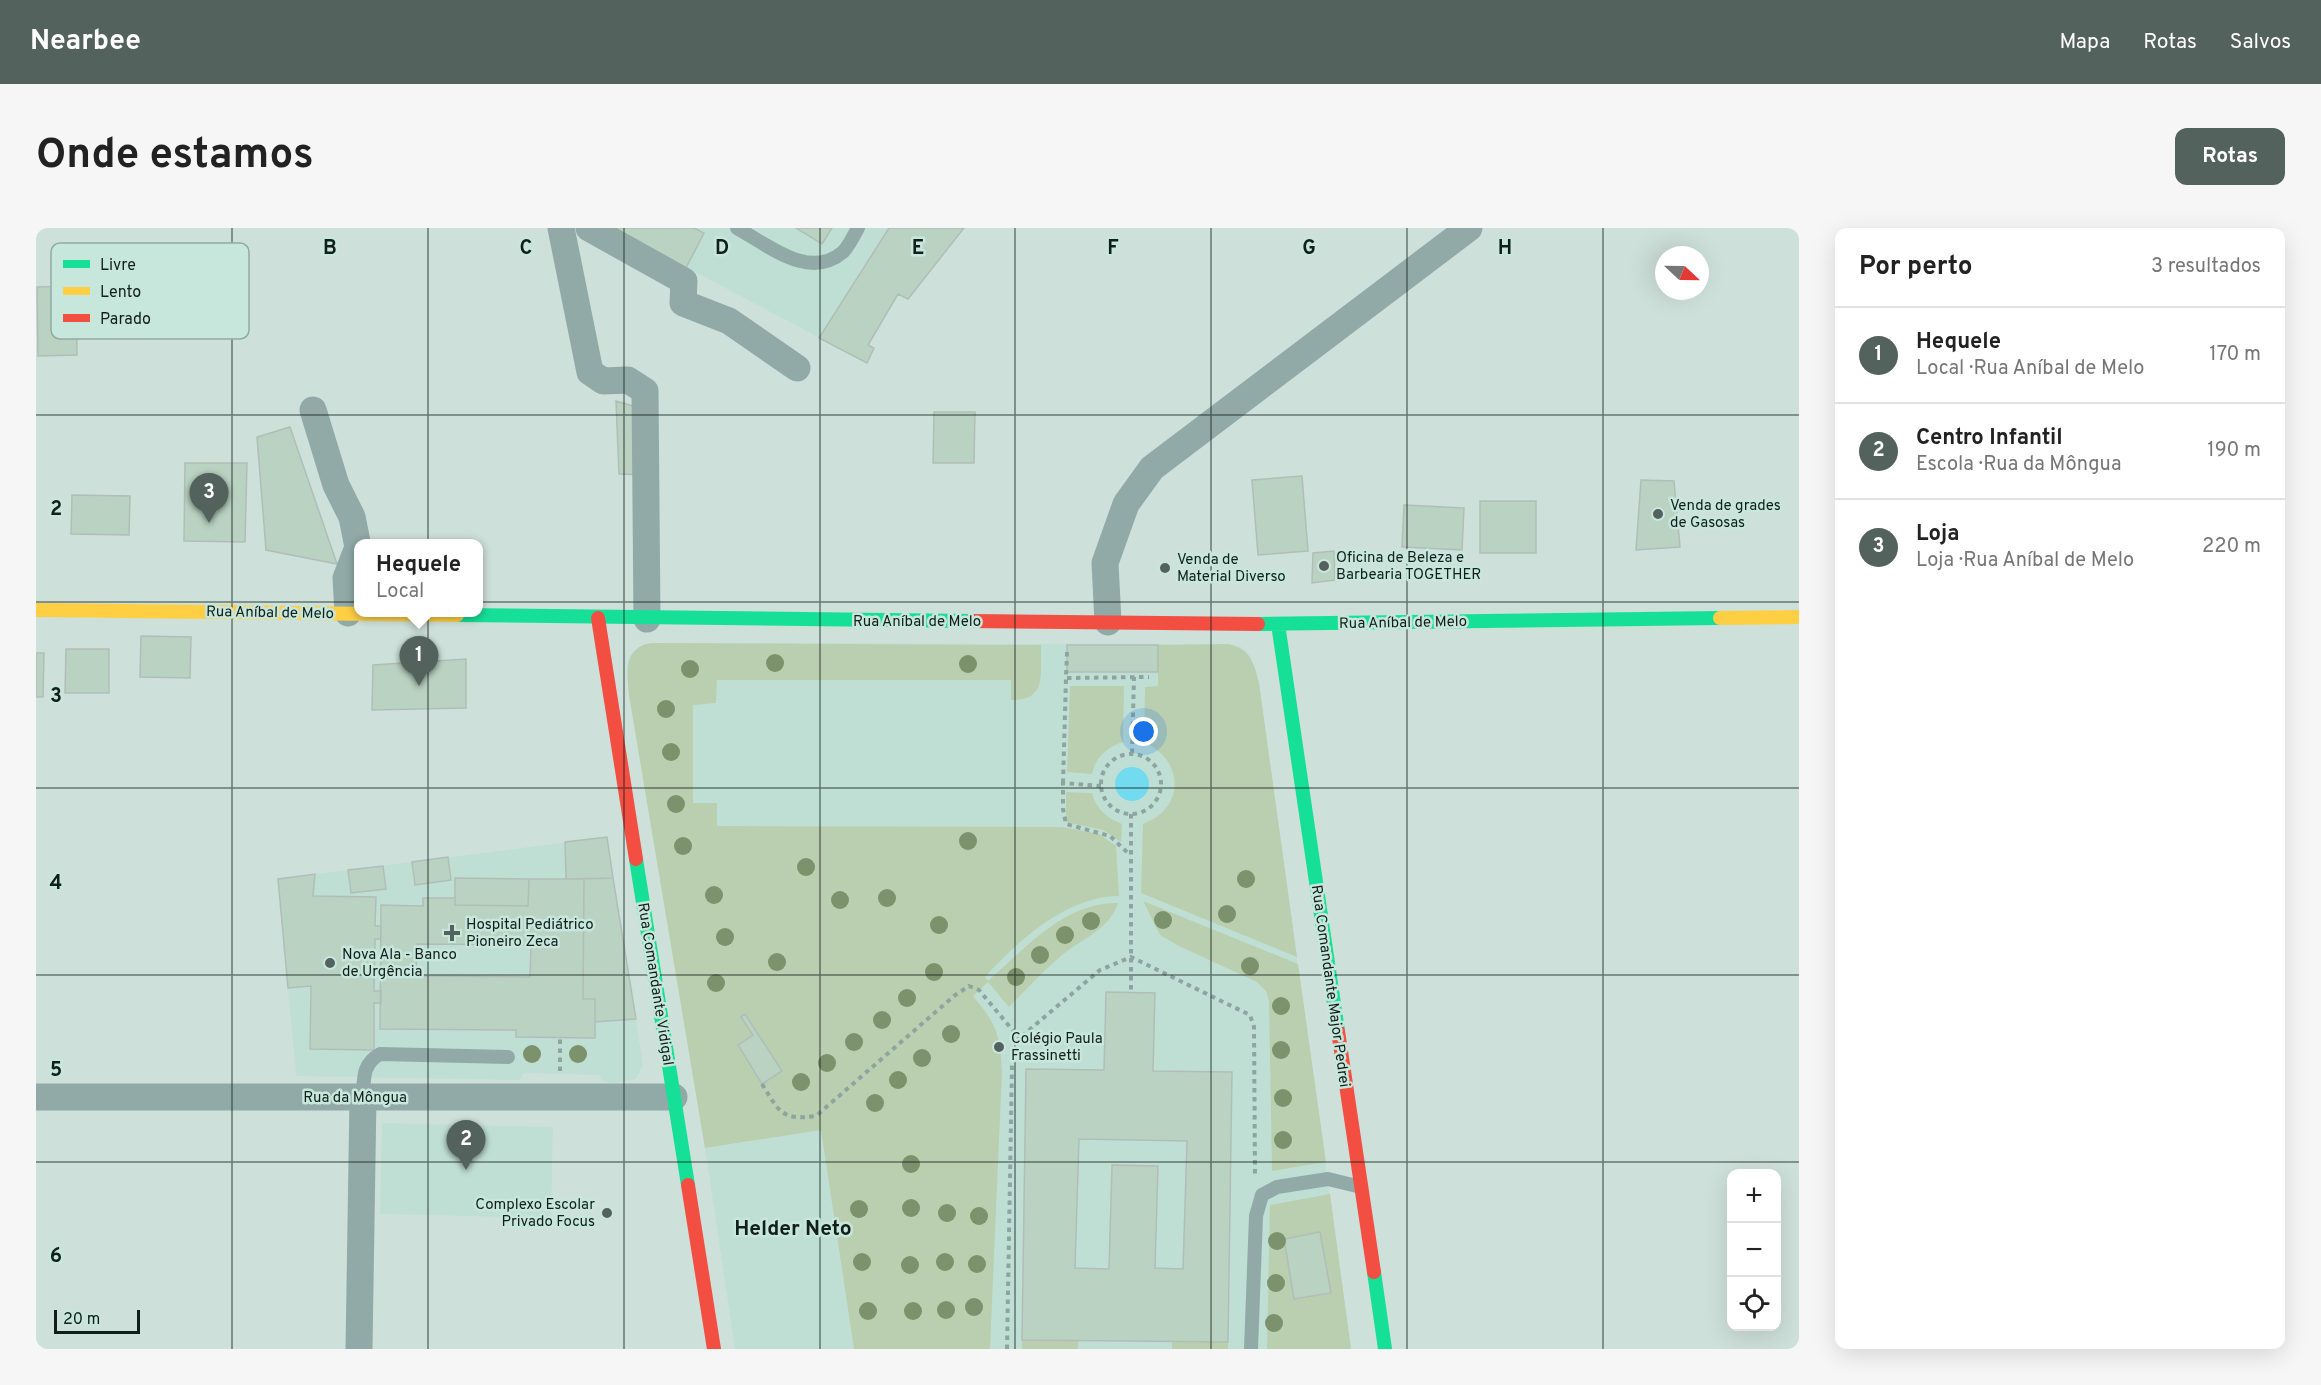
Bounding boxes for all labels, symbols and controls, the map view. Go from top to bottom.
text: Nearbee [30,24,141,60]
text: Mapa [2060,29,2110,56]
text: Rotas [2143,29,2197,56]
text: Salvos [2230,29,2291,56]
button: Rotas [2175,128,2285,185]
text: Onde estamos [36,130,314,183]
text: B [323,236,337,262]
text: C [520,236,532,262]
text: D [715,236,729,262]
text: E [912,236,924,262]
text: F [1107,236,1119,262]
text: G [1302,236,1316,262]
text: H [1498,236,1512,262]
legend [51,243,249,339]
north arrow [1655,246,1709,300]
text: Por perto [1859,251,1973,284]
text: 3 resultados [2151,254,2261,280]
text: Livre [100,256,136,276]
text: Lento [100,283,141,303]
text: Parado [100,310,151,330]
text: Hequele [1916,329,2001,356]
text: 1 [1875,342,1883,368]
text: 170 m [2209,342,2261,368]
text: Local · Rua Aníbal de Melo [1916,356,2144,382]
text: Centro Infantil [1916,425,2063,452]
text: 2 [1872,438,1885,464]
text: 190 m [2207,438,2261,464]
text: Escola · Rua da Môngua [1916,452,2122,478]
pin: 3 [190,474,228,523]
text: 2 [50,497,62,523]
place label: Venda de grades de Gasosas [1670,497,1781,533]
marker: Venda de grades de Gasosas [1651,507,1665,521]
text: Loja [1916,521,1959,548]
text: 3 [1873,534,1885,560]
text: 220 m [2202,534,2261,560]
popup [354,539,483,617]
text: Loja · Rua Aníbal de Melo [1916,548,2134,574]
place label: Oficina de Beleza e Barbearia TOGETHER [1336,549,1481,585]
place label: Venda de Material Diverso [1177,551,1286,587]
text: Hequele [376,552,461,579]
marker: Oficina de Beleza e Barbearia TOGETHER [1317,559,1331,573]
marker: Venda de Material Diverso [1158,561,1172,575]
text: Local [376,579,424,605]
street label: Rua Aníbal de Melo [206,603,334,624]
street label: Rua Aníbal de Melo [853,613,981,632]
street label: Rua Aníbal de Melo [1339,613,1467,634]
pin: 1 [400,636,439,686]
text: 3 [50,684,62,710]
your location [1129,717,1158,746]
text: 4 [50,871,62,897]
street label: Rua Comandante Major Pedrei [1306,884,1353,1089]
street label: Rua Comandante Vidigal [632,901,677,1067]
place label: Hospital Pediátrico Pioneiro Zeca [466,916,594,952]
marker: Hospital Pediátrico Pioneiro Zeca [443,924,461,942]
place label: Nova Ala - Banco de Urgência [342,946,457,982]
marker: Nova Ala - Banco de Urgência [323,956,337,970]
place label: Colégio Paula Frassinetti [1011,1030,1103,1066]
marker: Colégio Paula Frassinetti [992,1040,1006,1054]
text: 5 [50,1058,62,1084]
street label: Rua da Môngua [303,1089,407,1108]
pin: 2 [446,1120,486,1170]
map controls [1727,1169,1781,1331]
button: + [1727,1169,1781,1223]
place label: Complexo Escolar Privado Focus [475,1196,595,1232]
marker: Complexo Escolar Privado Focus [600,1206,614,1220]
district label: Helder Neto [734,1216,852,1243]
button: − [1727,1223,1781,1277]
text: 6 [50,1244,62,1270]
button: locate [1727,1277,1781,1331]
scale bar [54,1307,140,1334]
text: 20 m [63,1310,100,1330]

